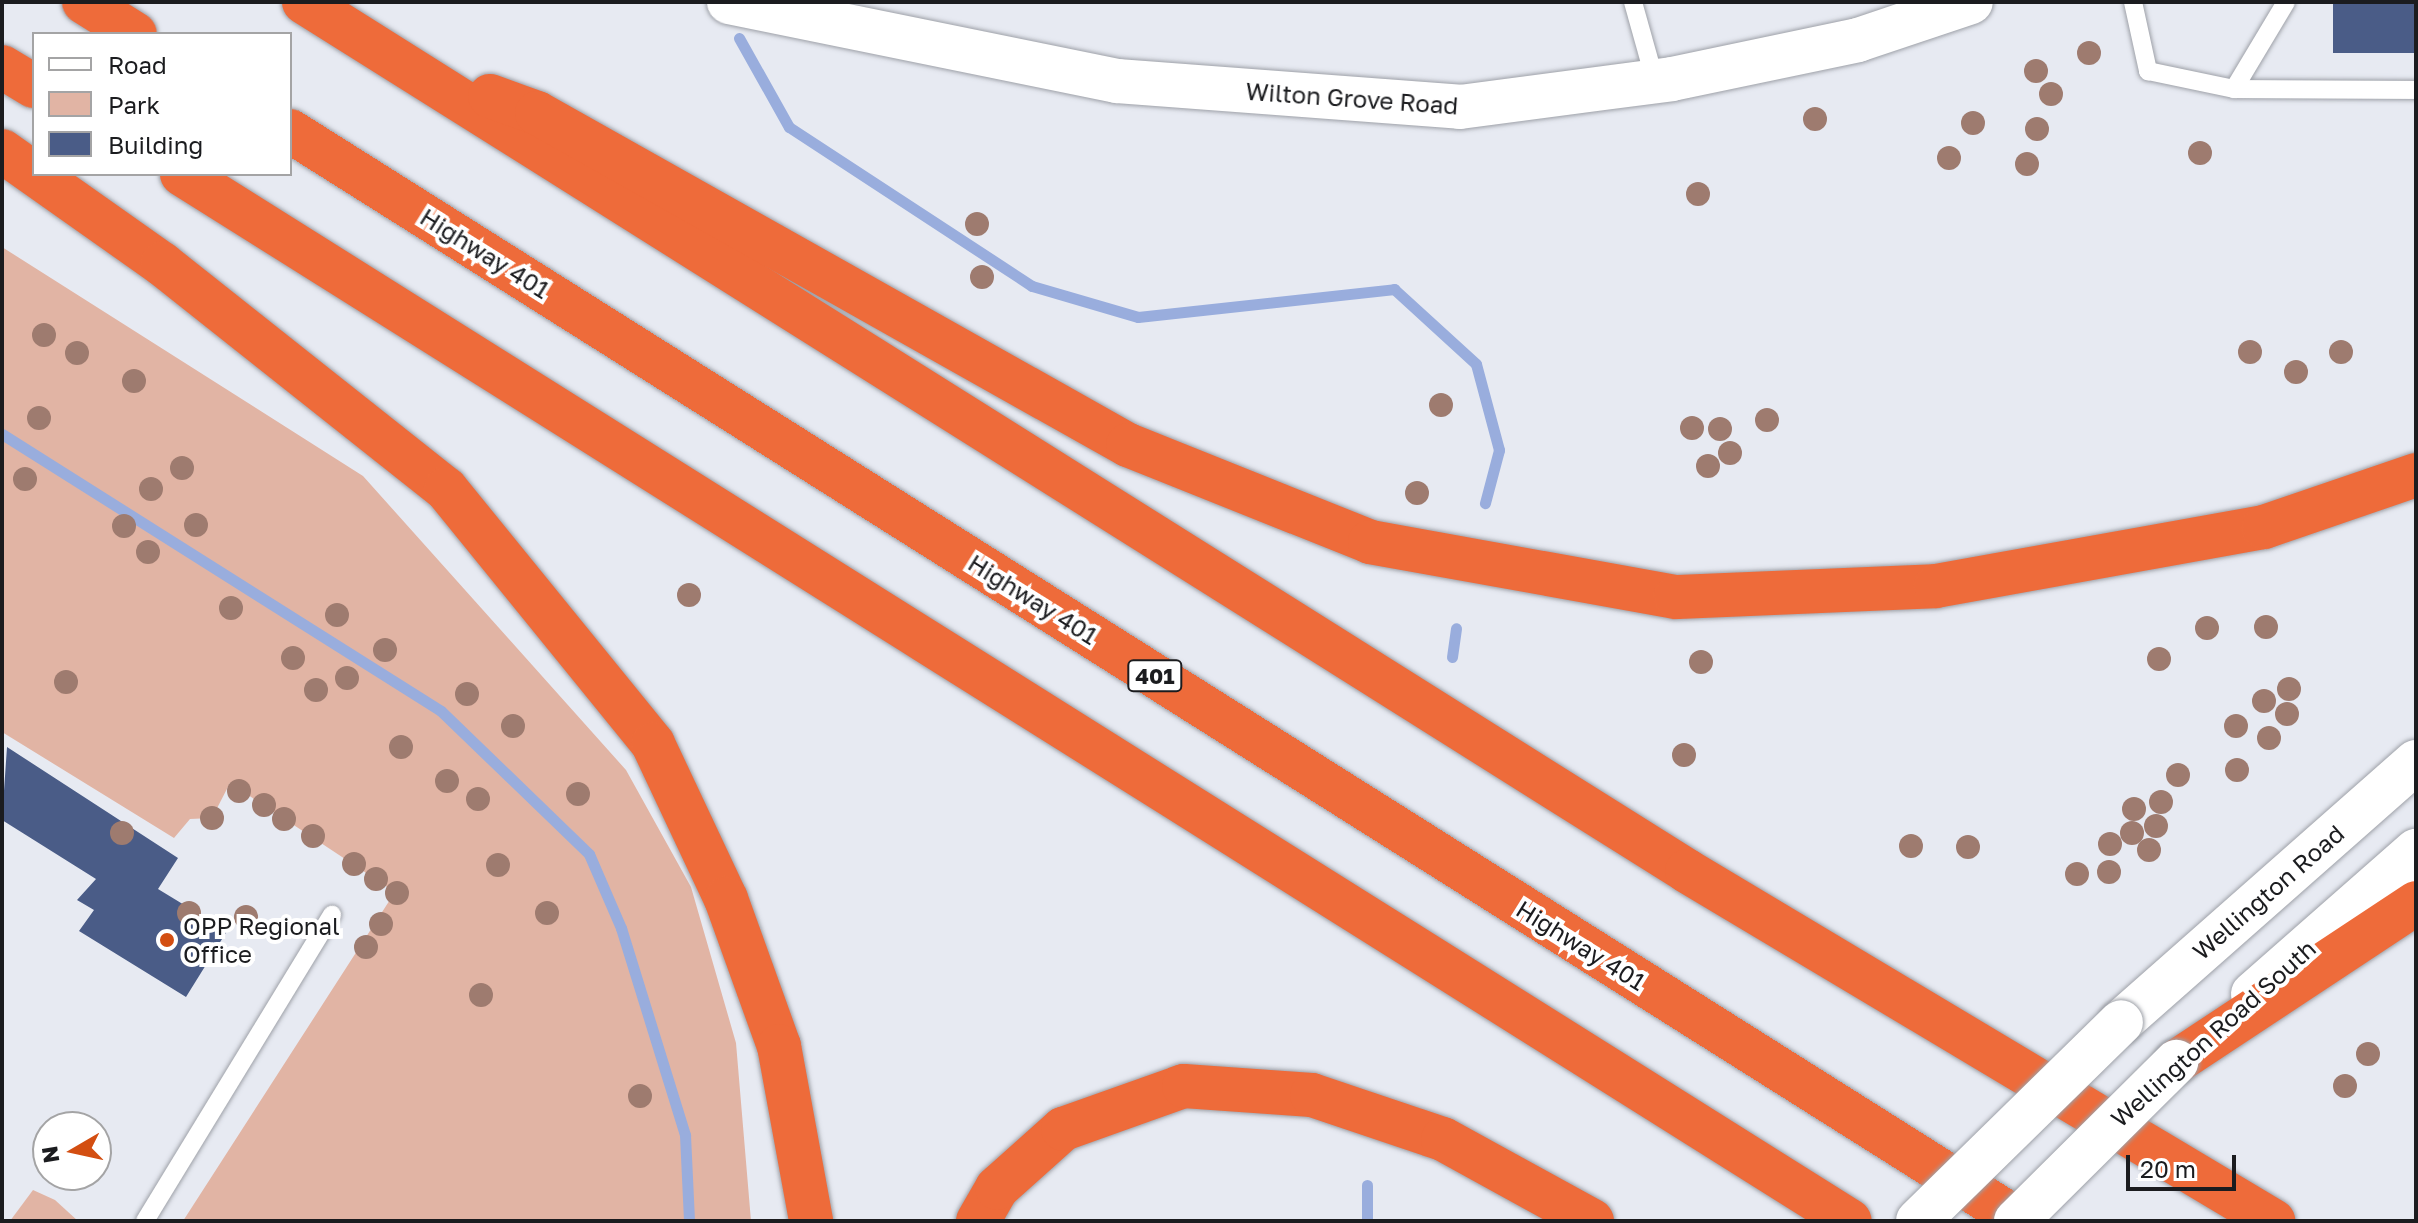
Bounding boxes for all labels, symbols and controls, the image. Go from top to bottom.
legend [32,32,292,176]
text: Road [108,50,167,79]
street label: Wilton Grove Road [1245,76,1459,120]
text: Park [108,90,160,119]
text: Building [108,130,203,159]
street label: Highway 401 [415,202,555,304]
street label: Highway 401 [963,548,1103,650]
road number: 401 [1127,658,1183,694]
street label: Wellington Road [2187,819,2349,965]
street label: Highway 401 [1511,894,1651,996]
place label: OPP Regional Office [183,912,340,968]
marker: OPP Regional Office [158,931,176,949]
street label: Wellington Road South [2105,933,2321,1133]
north arrow [32,1111,112,1191]
scale bar [2130,1139,2240,1189]
text: N [35,1144,64,1165]
text: 20 m [2140,1154,2196,1183]

